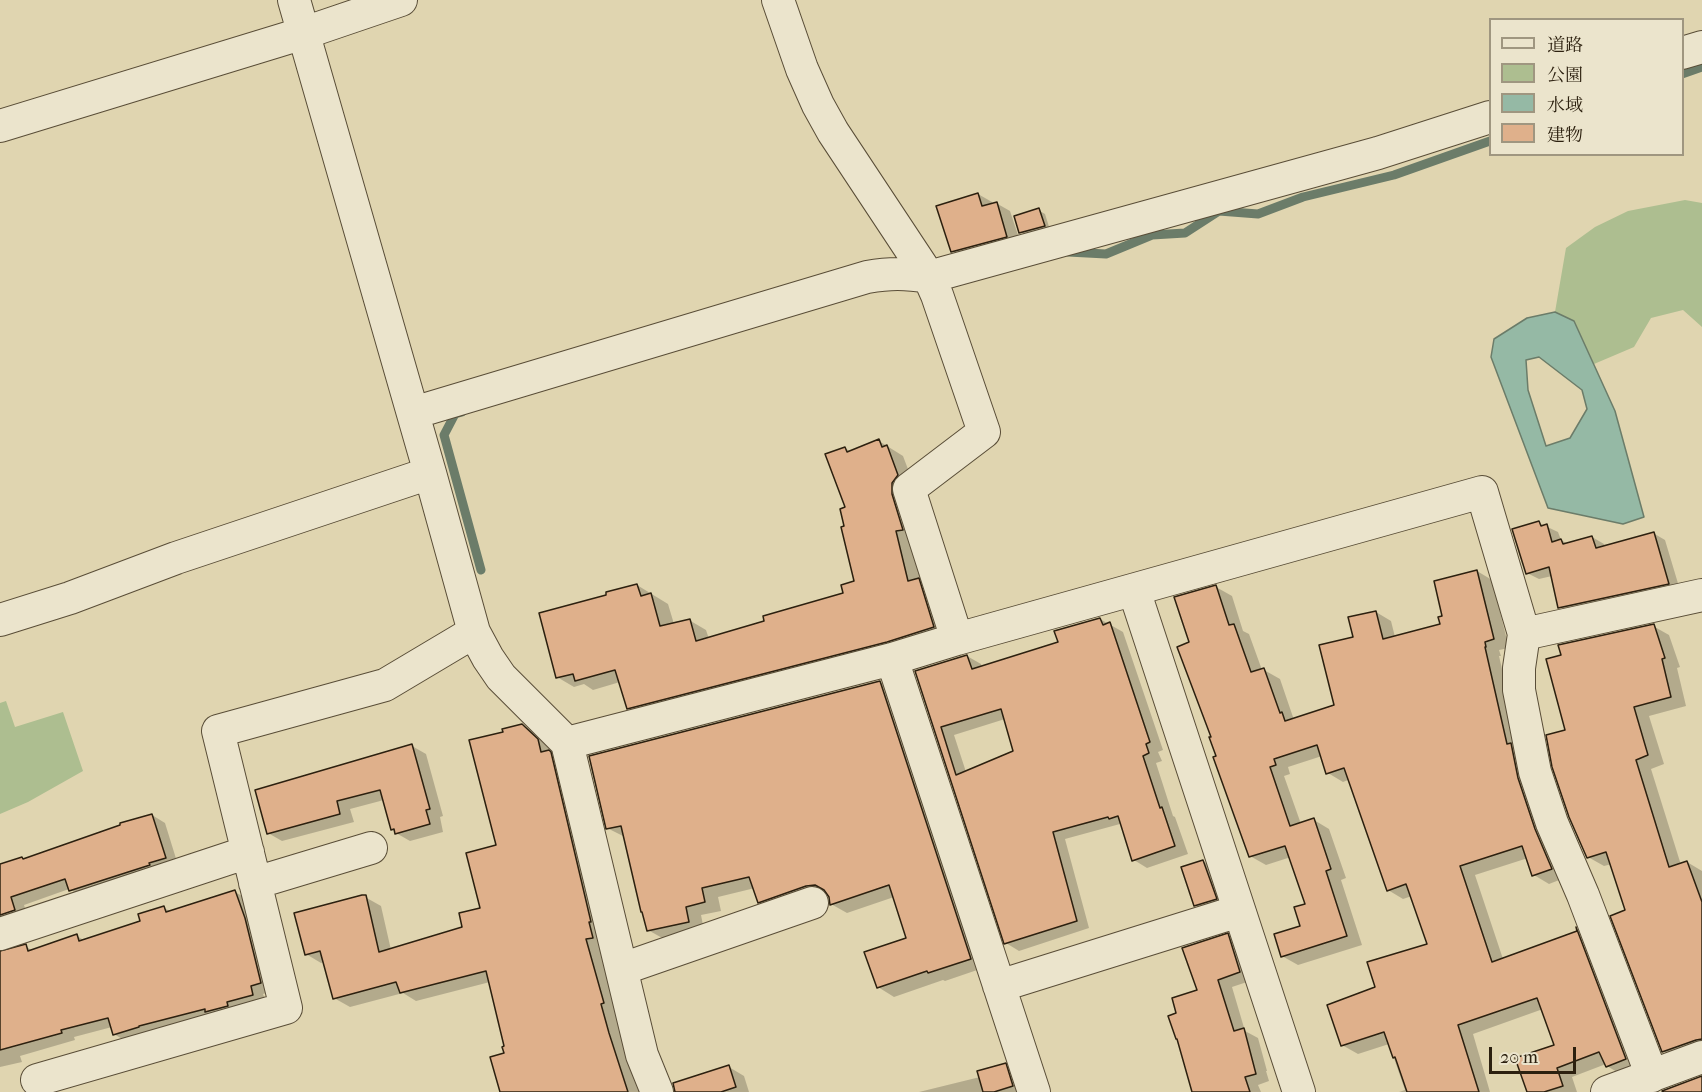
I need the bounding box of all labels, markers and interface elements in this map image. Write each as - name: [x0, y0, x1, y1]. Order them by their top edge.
- legend: [1489, 18, 1684, 156]
- text: 道路: [1547, 35, 1583, 56]
- text: 公園: [1547, 65, 1583, 86]
- text: 水域: [1547, 95, 1583, 116]
- text: 建物: [1547, 125, 1583, 146]
- scale bar: [1492, 1035, 1579, 1073]
- text: 20 m: [1500, 1047, 1538, 1068]

